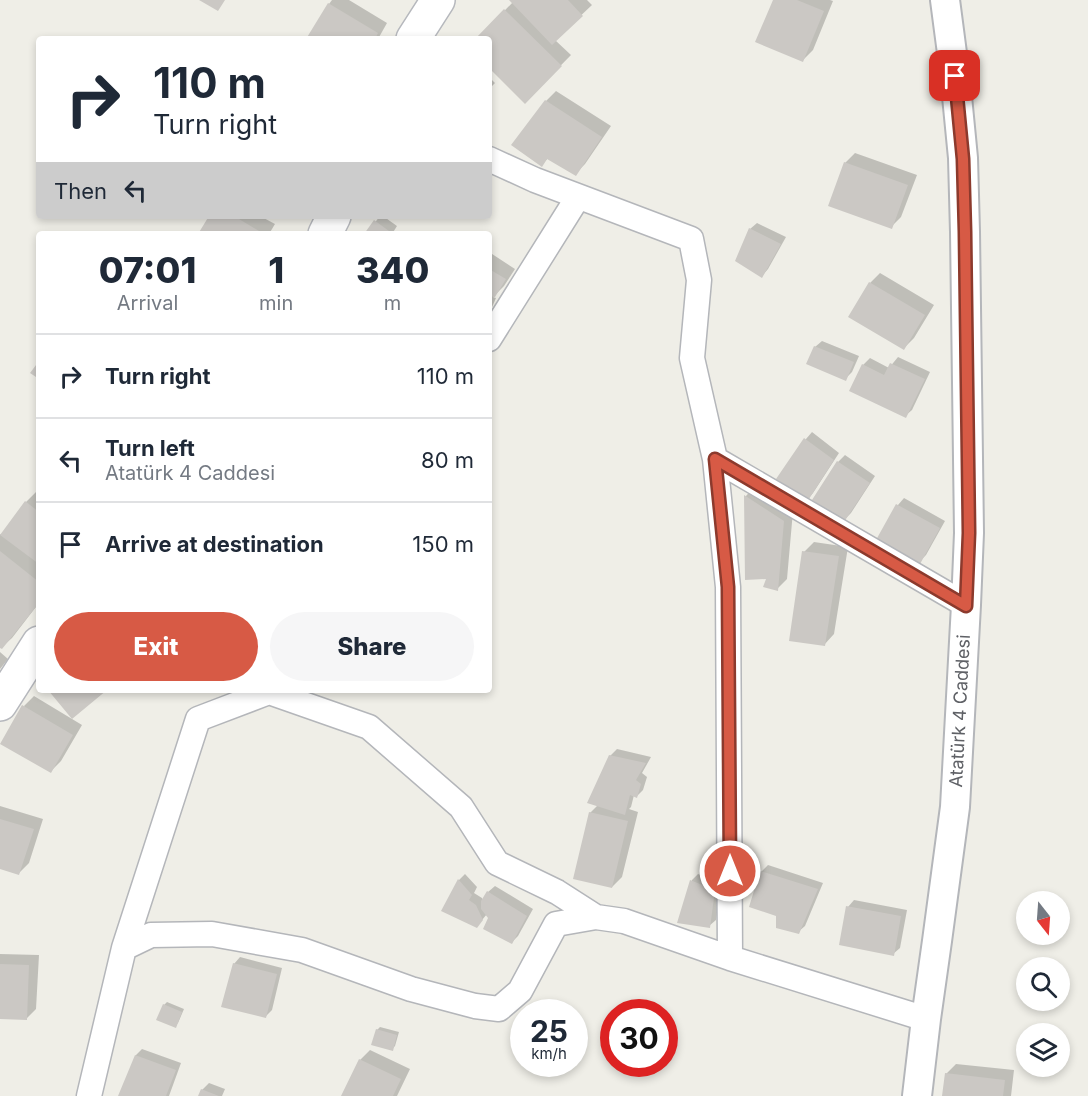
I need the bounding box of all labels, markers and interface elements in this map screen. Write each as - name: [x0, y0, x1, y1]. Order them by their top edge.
- pin: [929, 50, 980, 101]
- text: 110 m: [153, 57, 266, 108]
- icon: arrive: [938, 59, 971, 92]
- icon: right: [54, 60, 132, 138]
- text: Turn right: [153, 108, 277, 141]
- icon: left: [119, 174, 152, 207]
- text: Then: [54, 178, 107, 204]
- text: 07:01: [99, 248, 196, 292]
- text: 1: [268, 248, 284, 292]
- text: 340: [356, 248, 429, 292]
- text: Arrival: [117, 291, 178, 315]
- text: min: [259, 291, 293, 315]
- text: m: [384, 291, 401, 315]
- icon: right: [54, 360, 87, 393]
- text: Turn right: [105, 363, 211, 389]
- text: 110 m: [417, 363, 474, 389]
- text: Turn left: [105, 435, 195, 461]
- icon: left: [54, 444, 87, 477]
- text: 80 m: [421, 447, 474, 473]
- text: Atatürk 4 Caddesi: [105, 461, 275, 485]
- icon: arrive: [54, 528, 87, 561]
- text: Arrive at destination: [105, 531, 324, 557]
- text: 150 m: [412, 531, 474, 557]
- button: Exit: [54, 612, 258, 681]
- button: Share: [270, 612, 474, 681]
- street label: Atatürk 4 Caddesi: [945, 634, 974, 788]
- position arrow: [698, 839, 762, 903]
- north arrow: [1016, 891, 1070, 945]
- map controls: [1016, 891, 1070, 1077]
- button: search: [1016, 957, 1070, 1011]
- speed limit sign: 30: [600, 999, 678, 1077]
- text: 25: [530, 1013, 568, 1049]
- button: layers: [1016, 1023, 1070, 1077]
- text: km/h: [531, 1044, 567, 1063]

